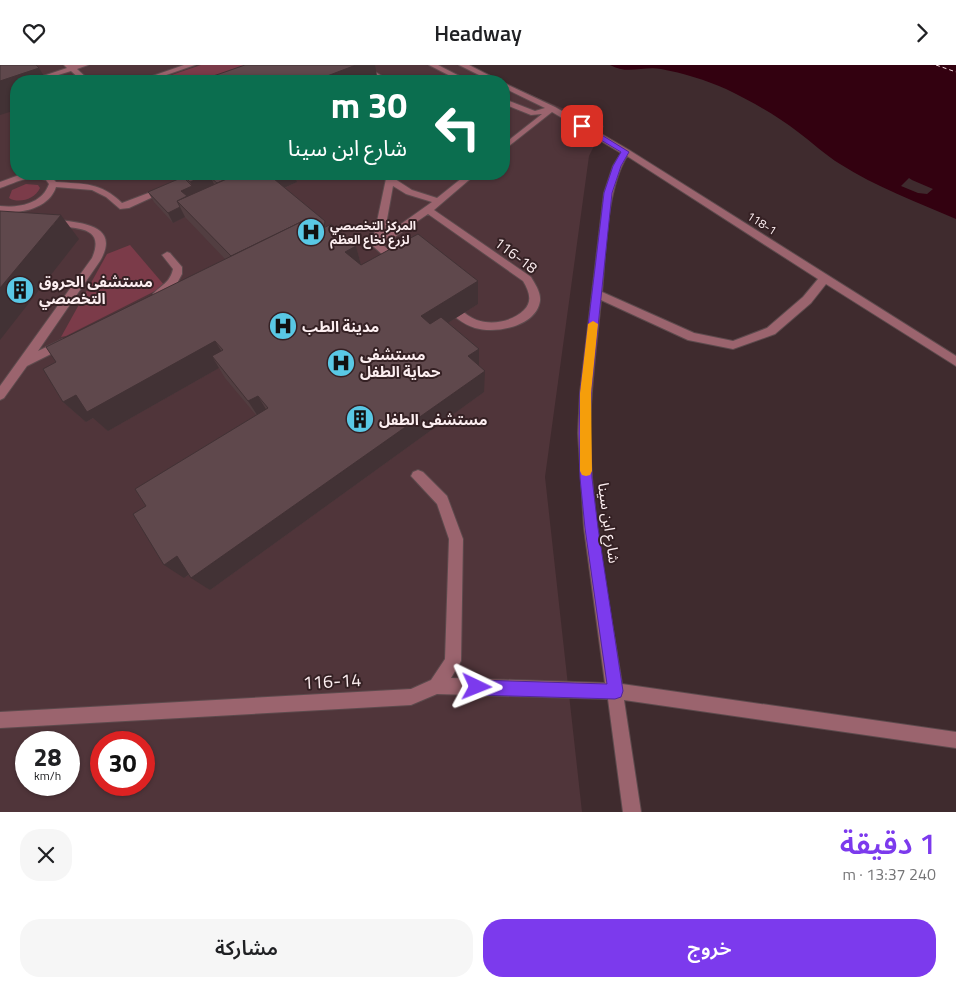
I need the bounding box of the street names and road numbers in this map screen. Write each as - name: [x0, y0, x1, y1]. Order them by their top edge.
- street label: 118-1: [743, 206, 781, 240]
- street label: 116-18: [490, 231, 542, 279]
- street label: شارع ابن سينا: [591, 481, 626, 565]
- street label: 116-14: [302, 666, 362, 696]

